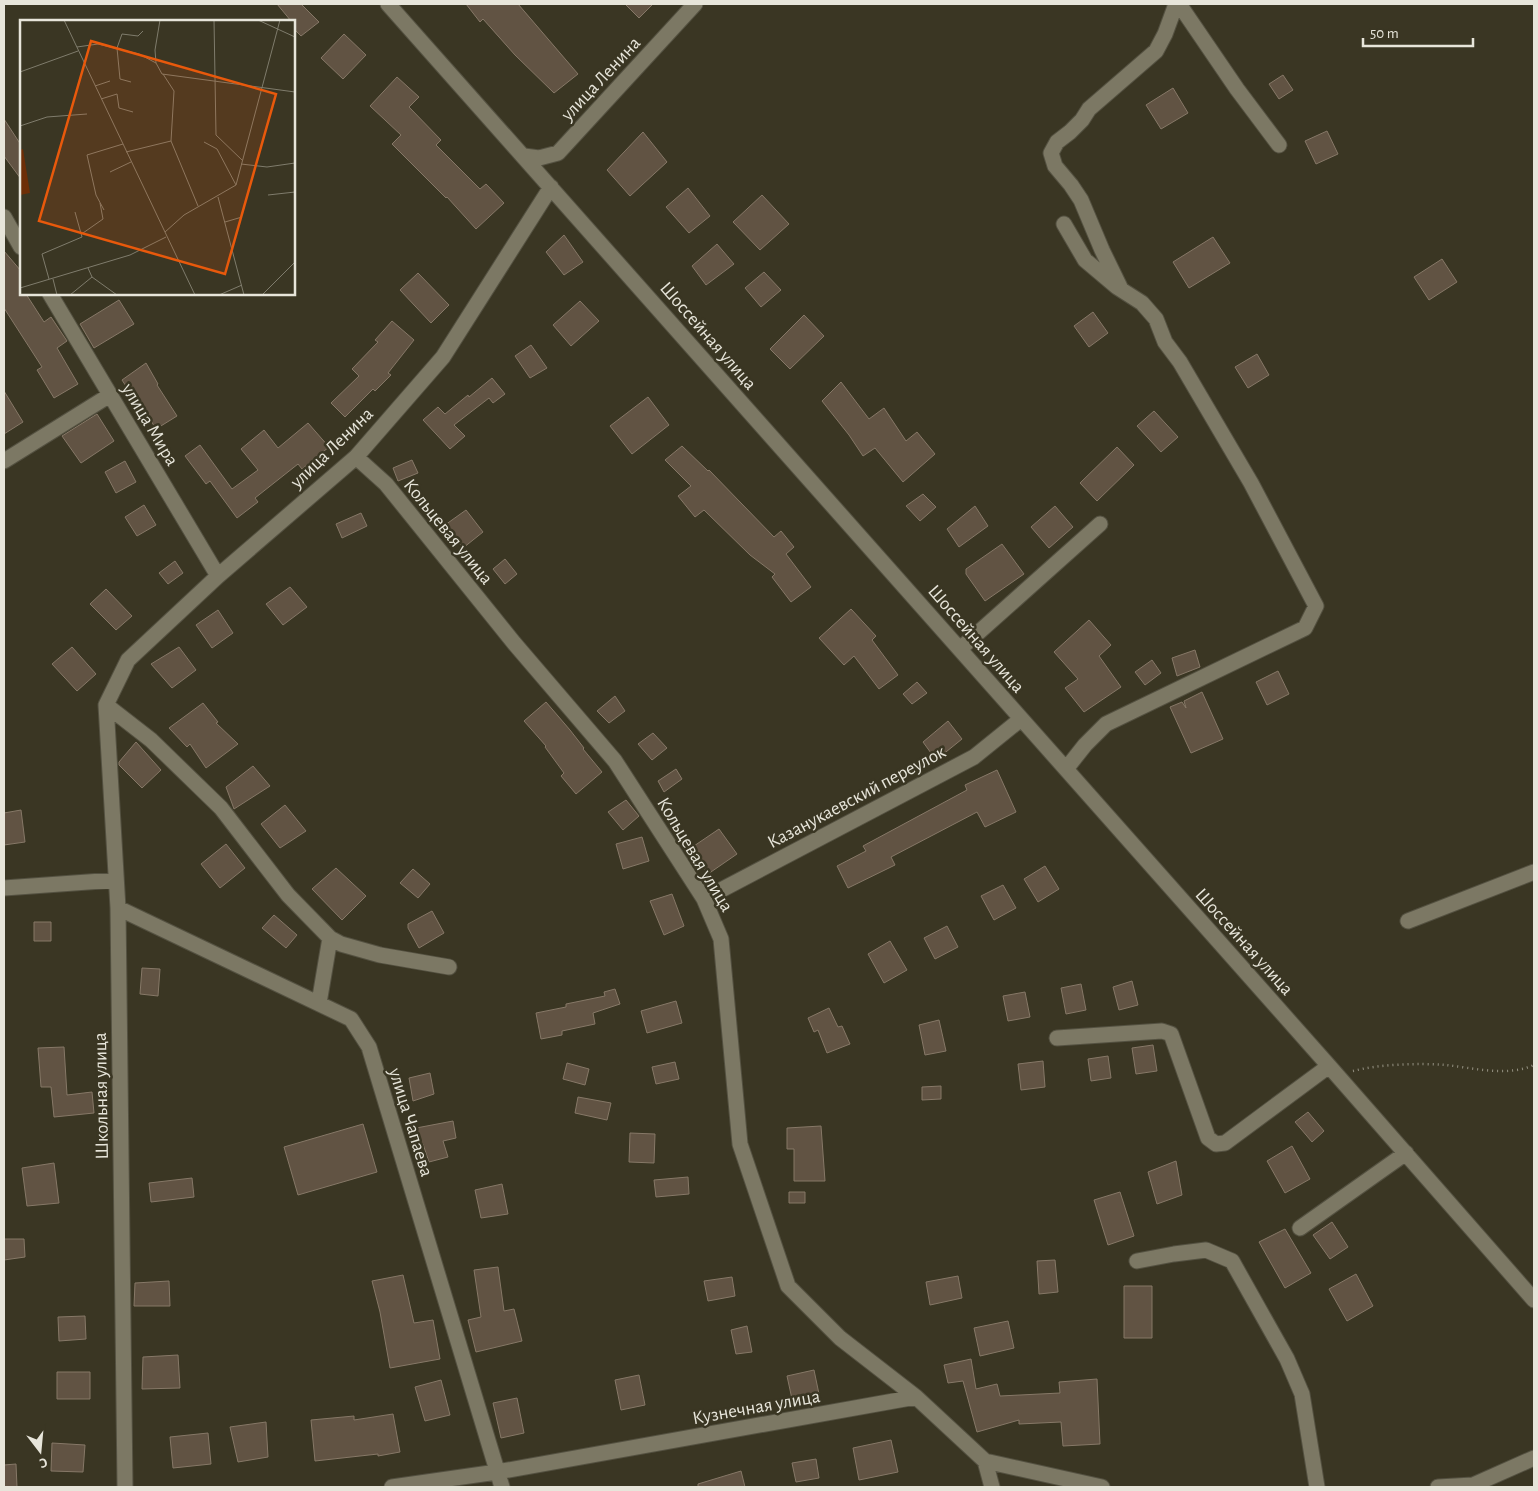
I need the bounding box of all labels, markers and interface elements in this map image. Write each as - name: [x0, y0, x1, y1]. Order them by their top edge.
- scale bar: [1363, 15, 1473, 47]
- inset map: [20, 20, 295, 295]
- text: 50 m: [1370, 26, 1399, 41]
- street label: улица Ленина: [557, 33, 645, 125]
- street label: Шоссейная улица: [656, 278, 760, 394]
- street label: улица Мира: [117, 380, 182, 469]
- street label: улица Ленина: [286, 404, 377, 493]
- street label: Кольцевая улица: [400, 476, 496, 589]
- street label: Шоссейная улица: [924, 581, 1028, 697]
- street label: Казанукаевский переулок: [764, 742, 949, 852]
- street label: Кольцевая улица: [653, 794, 736, 916]
- street label: Шоссейная улица: [1191, 885, 1297, 999]
- street label: Школьная улица: [91, 1032, 112, 1160]
- street label: улица Чапаева: [385, 1065, 436, 1179]
- street label: Кузнечная улица: [691, 1387, 822, 1428]
- north arrow: [15, 1426, 65, 1476]
- text: С: [37, 1455, 49, 1470]

